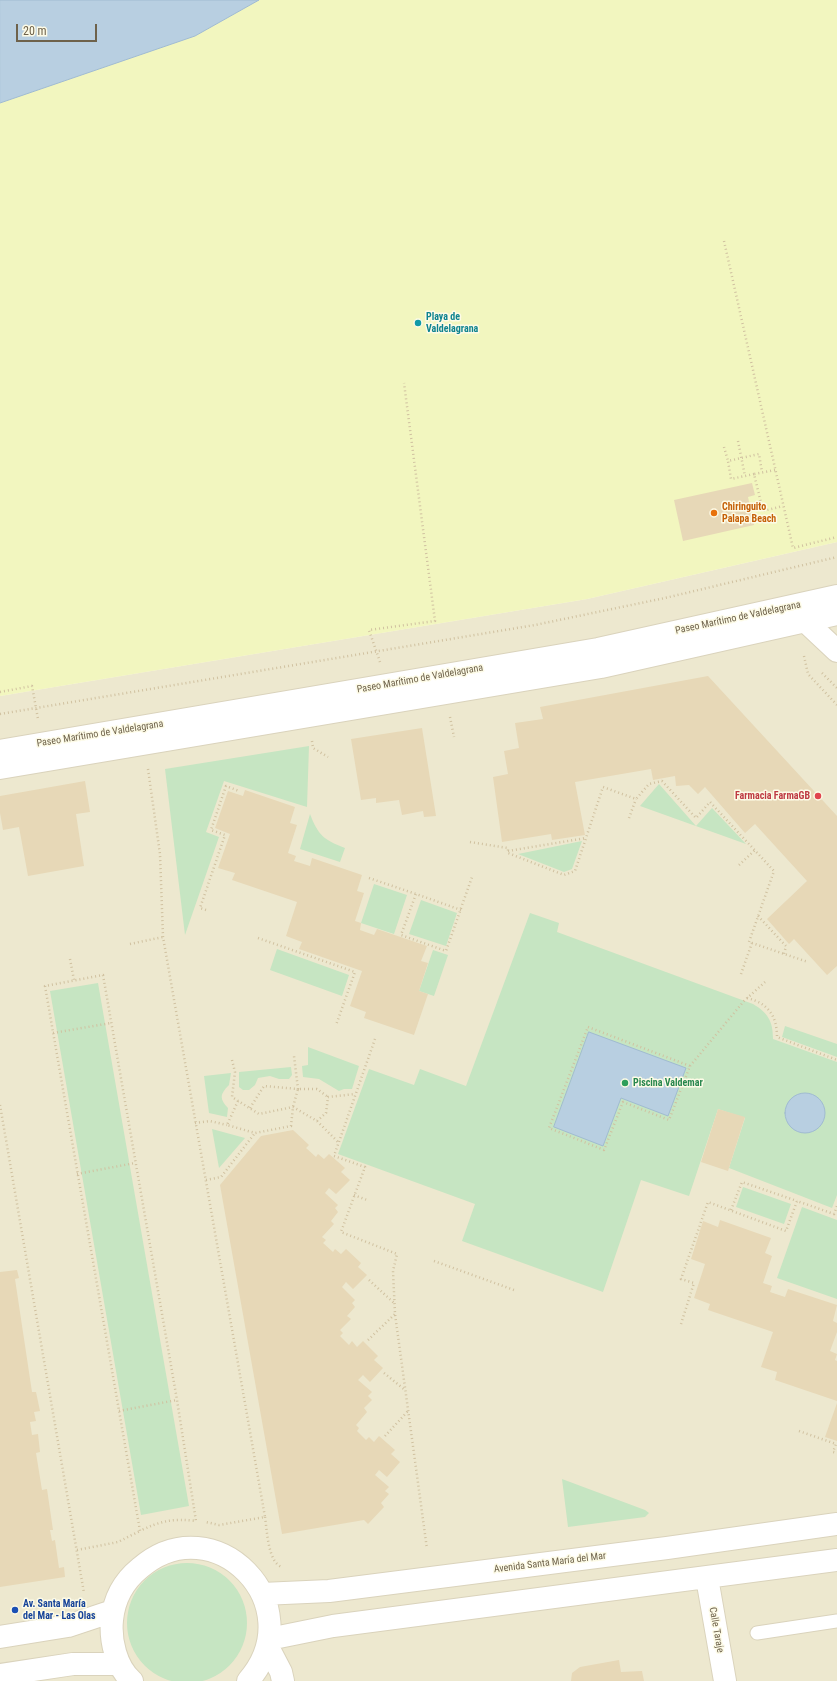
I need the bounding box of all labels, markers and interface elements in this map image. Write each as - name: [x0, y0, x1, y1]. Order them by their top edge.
- scale bar: [18, 16, 99, 42]
- text: 20 m: [23, 24, 47, 38]
- place label: Playa de Valdelagrana: [426, 311, 478, 334]
- marker: Playa de Valdelagrana: [413, 318, 423, 328]
- place label: Chiringuito Palapa Beach: [722, 501, 776, 524]
- marker: Chiringuito Palapa Beach: [709, 508, 719, 518]
- street label: Paseo Marítimo de Valdelagrana: [674, 599, 802, 637]
- street label: Paseo Marítimo de Valdelagrana: [356, 662, 484, 696]
- street label: Paseo Marítimo de Valdelagrana: [36, 718, 164, 750]
- place label: Farmacia FarmaGB: [735, 790, 810, 802]
- marker: Farmacia FarmaGB: [813, 791, 823, 801]
- place label: Piscina Valdemar: [633, 1077, 703, 1089]
- marker: Piscina Valdemar: [620, 1078, 630, 1088]
- street label: Avenida Santa María del Mar: [493, 1550, 607, 1576]
- place label: Av. Santa María del Mar - Las Olas: [23, 1598, 96, 1622]
- marker: Av. Santa María del Mar - Las Olas: [10, 1605, 20, 1615]
- street label: Calle Taraje: [706, 1606, 726, 1654]

